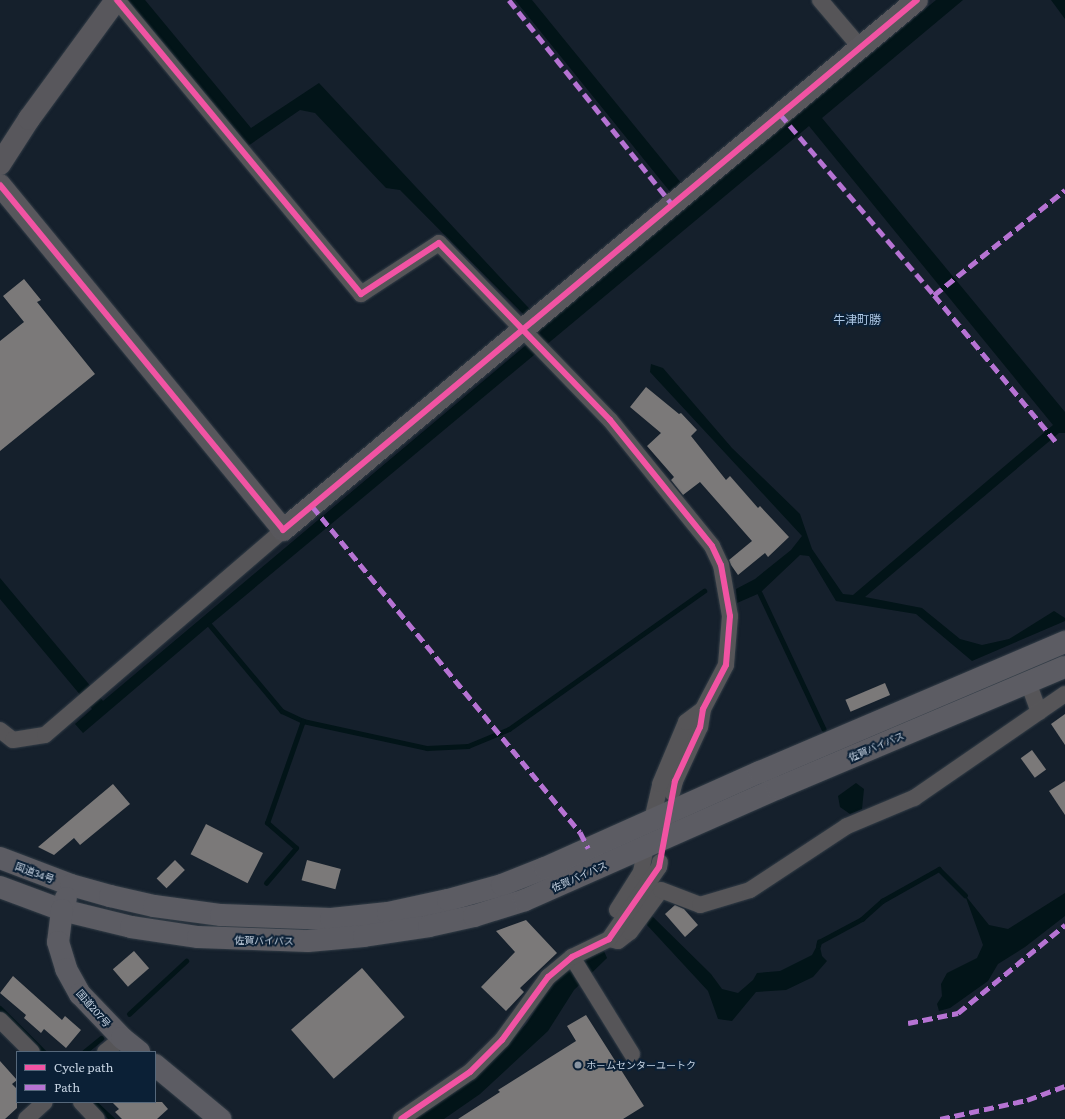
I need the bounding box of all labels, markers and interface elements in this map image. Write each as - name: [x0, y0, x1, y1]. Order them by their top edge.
- district label: 牛津町勝: [833, 313, 881, 327]
- street label: 佐賀バイパス: [846, 729, 906, 763]
- street label: 佐賀バイパス: [549, 858, 609, 894]
- street label: 国道34号: [14, 859, 56, 885]
- street label: 佐賀バイパス: [234, 933, 294, 947]
- street label: 国道207号: [74, 987, 114, 1029]
- legend: [16, 1051, 156, 1103]
- text: Cycle path: [54, 1058, 114, 1076]
- place label: ホ－ムセンターユートク: [586, 1059, 696, 1071]
- marker: ホ－ムセンターユートク: [573, 1060, 583, 1070]
- text: Path: [54, 1078, 80, 1096]

